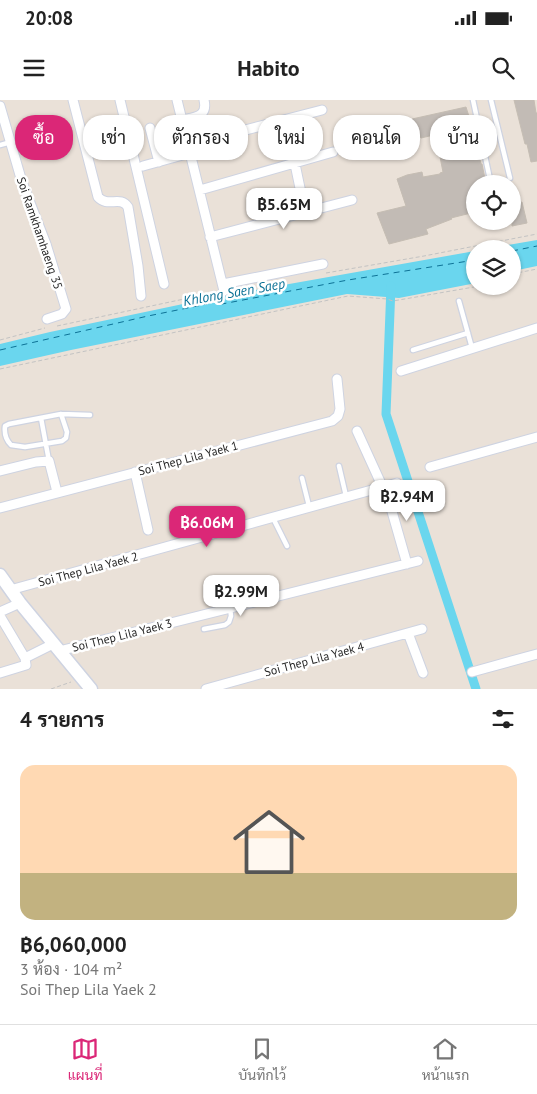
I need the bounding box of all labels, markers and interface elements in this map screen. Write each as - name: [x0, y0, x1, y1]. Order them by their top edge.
- text: 20:08: [25, 6, 73, 30]
- icon: menu: [20, 54, 48, 82]
- text: Habito: [237, 54, 300, 82]
- icon: search: [489, 54, 517, 82]
- chip: ซื้อ: [15, 115, 73, 160]
- chip: เช่า: [83, 115, 144, 160]
- chip: ตัวกรอง: [154, 115, 248, 160]
- chip: ใหม่: [258, 115, 323, 160]
- chip: คอนโด: [333, 115, 420, 160]
- chip: บ้าน: [430, 115, 497, 160]
- street label: Soi Ramkhamhaeng 35: [14, 175, 66, 291]
- map controls: [466, 175, 521, 295]
- button: locate: [466, 175, 521, 230]
- pin: ฿5.65M: [243, 188, 325, 230]
- text: ฿5.65M: [257, 194, 311, 214]
- button: layers: [466, 240, 521, 295]
- water label: Khlong Saen Saep: [182, 274, 286, 310]
- street label: Soi Thep Lila Yaek 1: [137, 437, 239, 479]
- pin: ฿2.94M: [366, 480, 448, 522]
- text: ฿2.94M: [380, 486, 434, 506]
- pin: ฿6.06M: [166, 506, 248, 548]
- text: ฿6.06M: [180, 512, 234, 532]
- street label: Soi Thep Lila Yaek 2: [37, 548, 139, 590]
- pin: ฿2.99M: [200, 574, 282, 617]
- text: ฿2.99M: [214, 581, 268, 601]
- street label: Soi Thep Lila Yaek 3: [70, 615, 174, 655]
- street label: Soi Thep Lila Yaek 4: [263, 638, 366, 680]
- icon: filters: [489, 705, 517, 733]
- text: 4 รายการ: [20, 706, 104, 733]
- icon: home: [224, 797, 314, 887]
- text: ฿6,060,000: [20, 931, 127, 958]
- text: 3 ห้อง · 104 m²: [20, 959, 122, 979]
- text: Soi Thep Lila Yaek 2: [20, 979, 157, 999]
- tab: แผนที่: [68, 1035, 103, 1084]
- tab: บันทึกไว้: [238, 1035, 286, 1084]
- tab: หน้าแรก: [422, 1035, 469, 1084]

